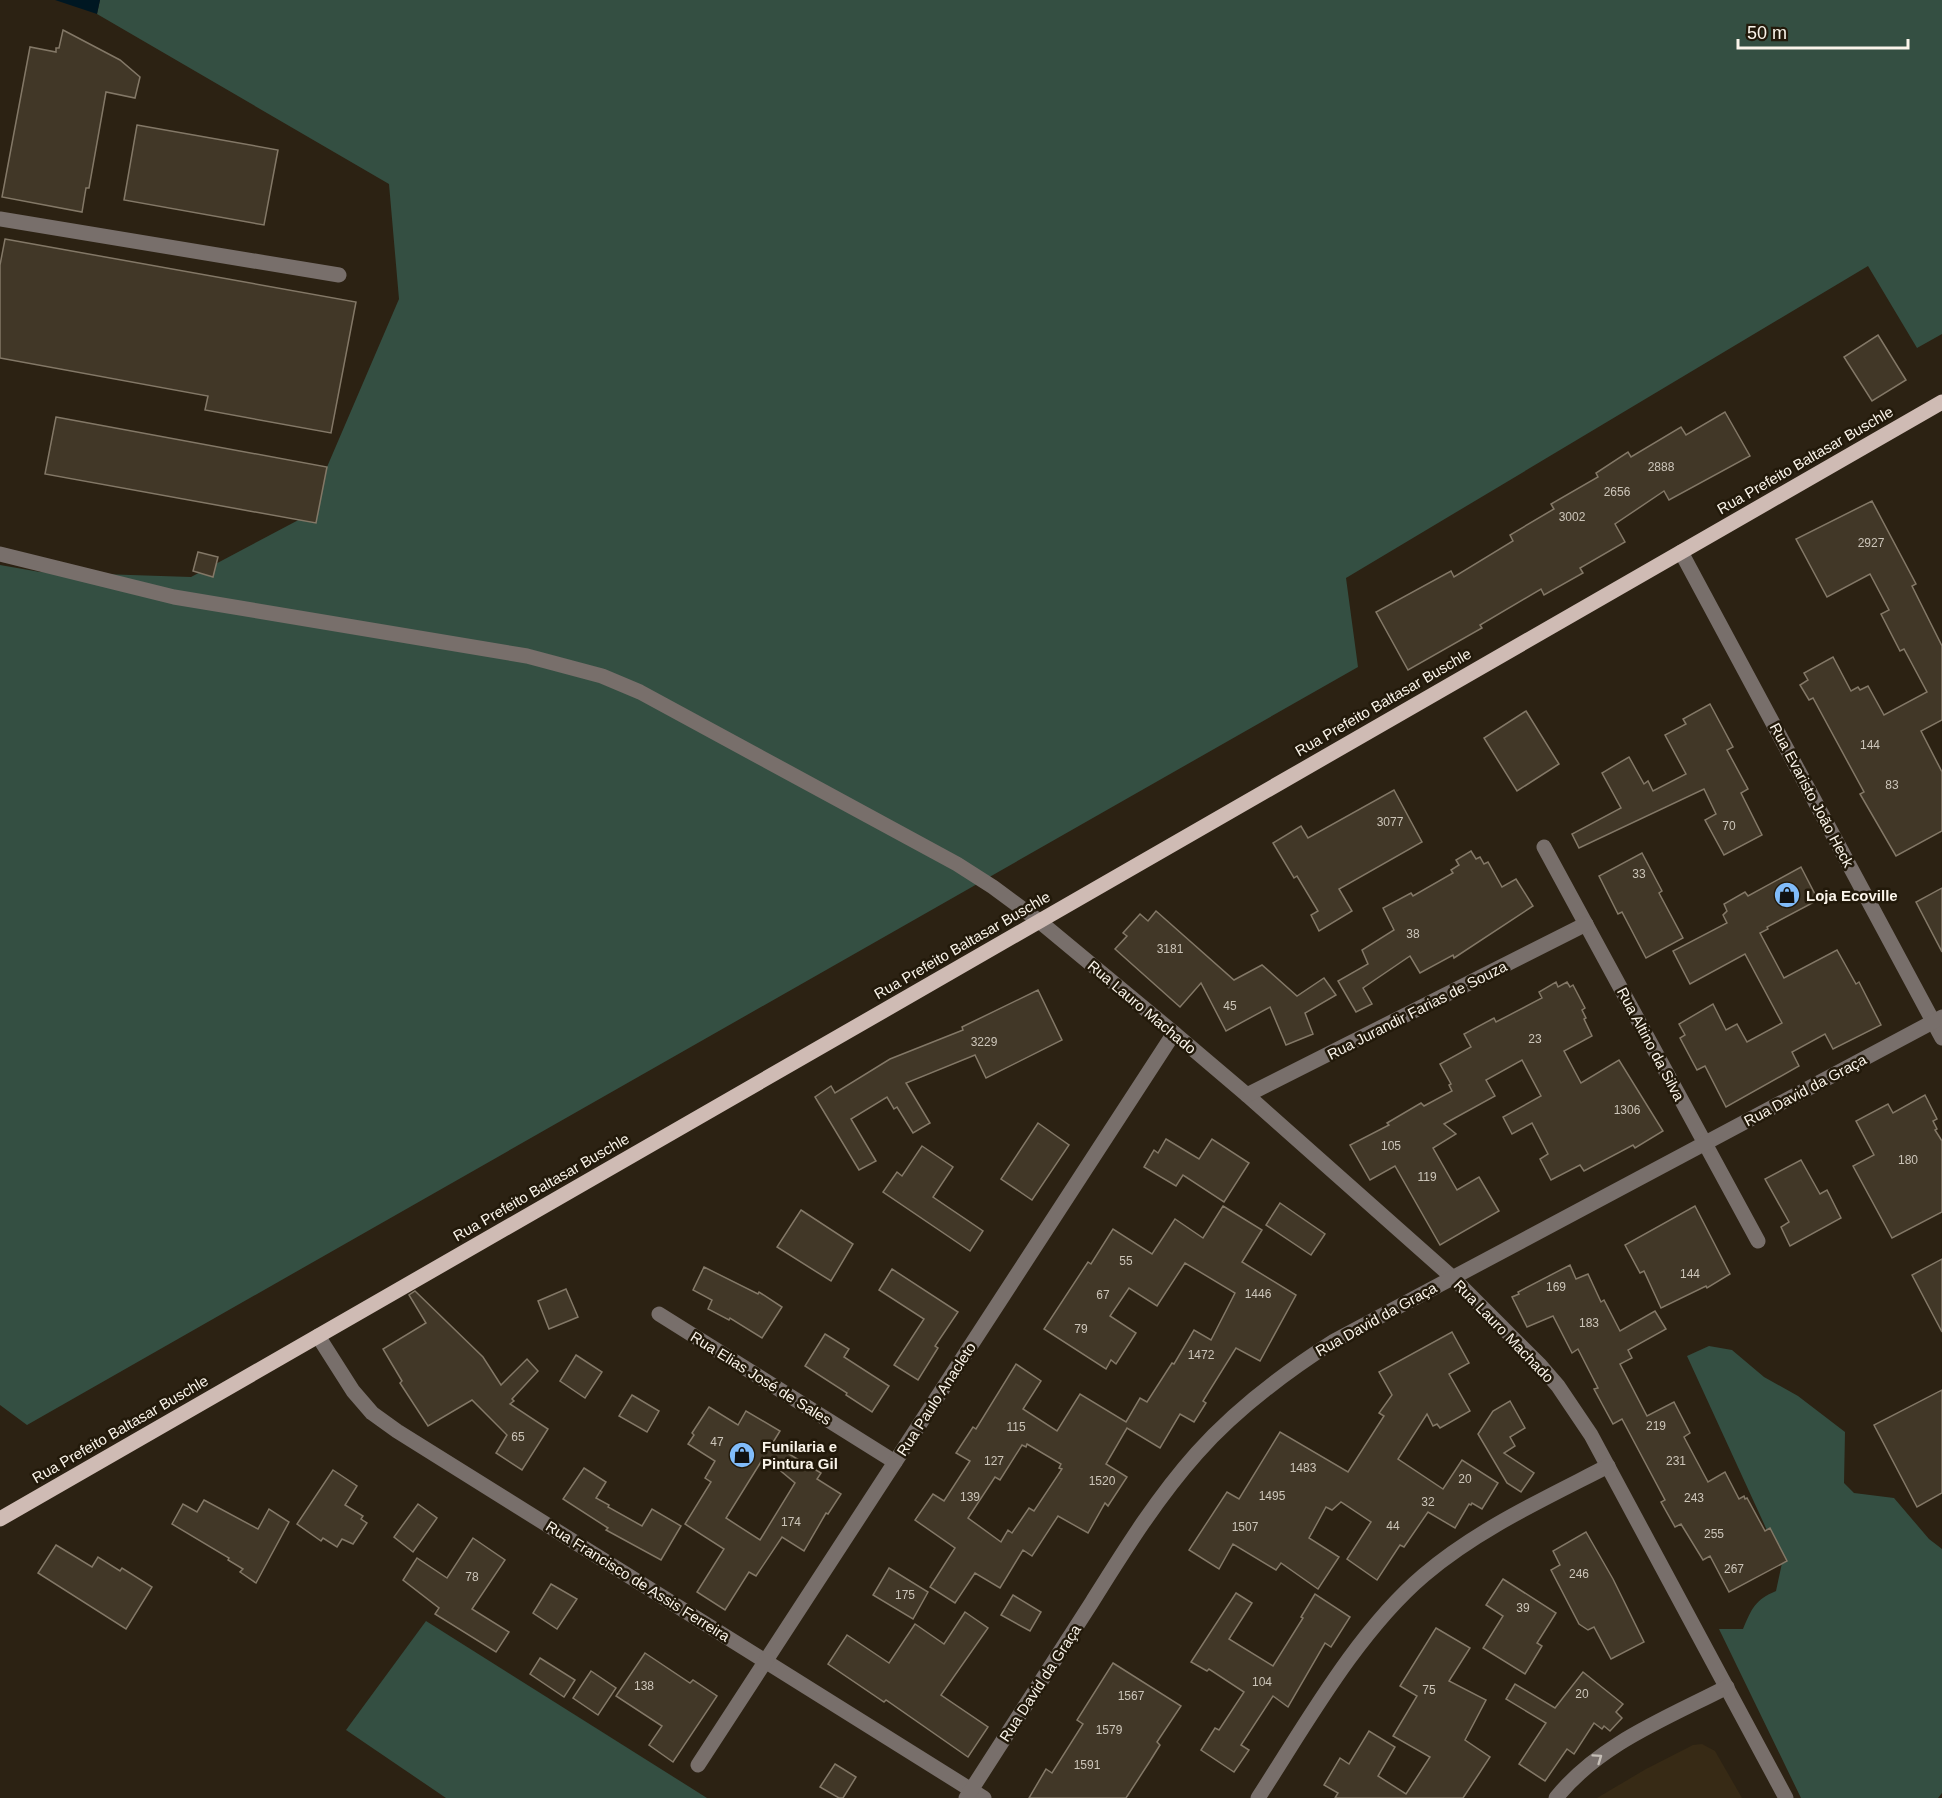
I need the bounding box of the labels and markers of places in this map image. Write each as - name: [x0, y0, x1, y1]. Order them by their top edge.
- shop icon: Loja Ecoville: [1772, 880, 1802, 910]
- place label: Loja Ecoville: [1806, 887, 1898, 904]
- place label: Funilaria e Pintura Gil: [762, 1438, 838, 1472]
- shop icon: Funilaria e Pintura Gil: [727, 1440, 757, 1470]

